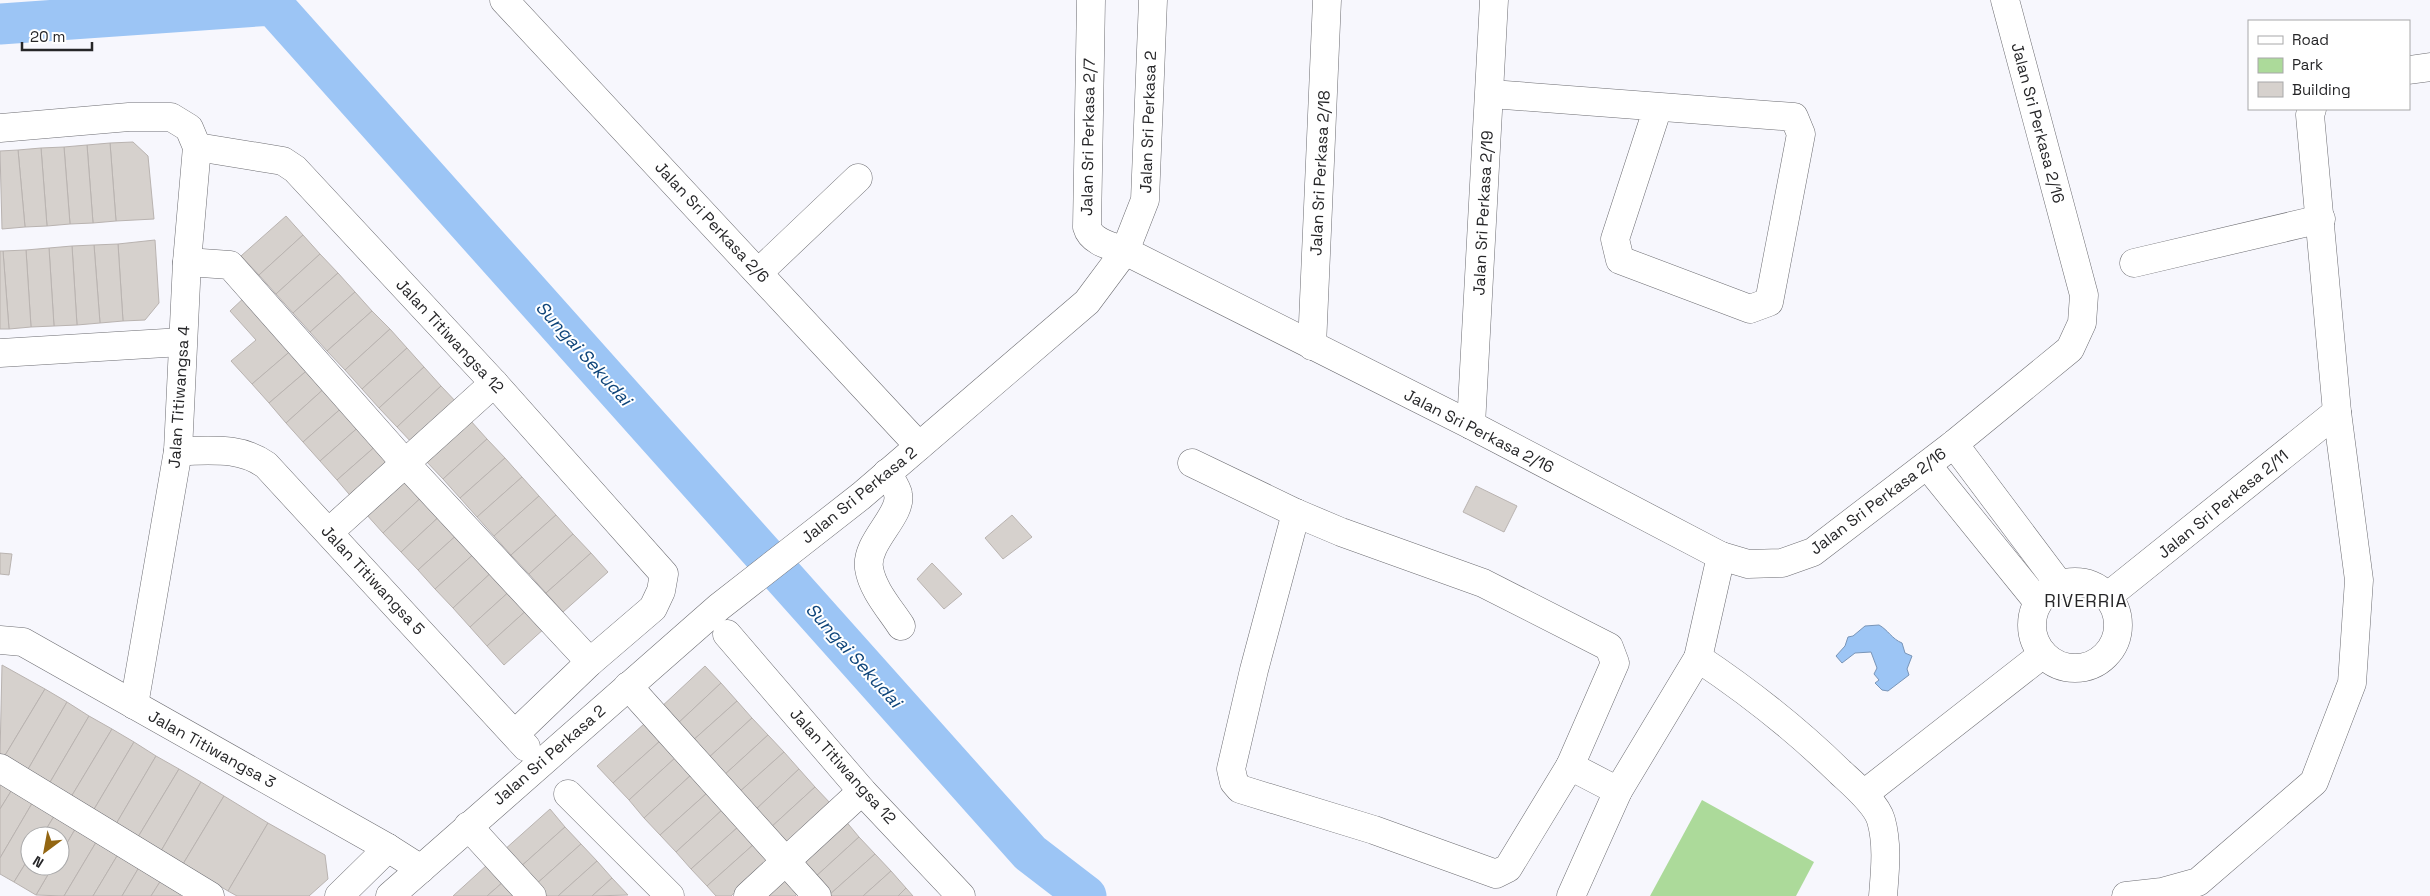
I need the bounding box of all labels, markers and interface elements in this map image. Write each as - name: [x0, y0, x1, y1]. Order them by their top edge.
- scale bar: [22, 20, 92, 52]
- legend: [2248, 20, 2410, 110]
- text: 20 m: [30, 27, 65, 46]
- text: Road: [2292, 30, 2329, 49]
- street label: Jalan Sri Perkasa 2/16: [2006, 40, 2070, 206]
- street label: Jalan Sri Perkasa 2: [1135, 50, 1161, 194]
- text: Park: [2292, 55, 2323, 74]
- street label: Jalan Sri Perkasa 2/7: [1076, 58, 1100, 216]
- text: Building: [2292, 80, 2351, 99]
- street label: Jalan Sri Perkasa 2/18: [1305, 90, 1335, 256]
- street label: Jalan Sri Perkasa 2/19: [1468, 130, 1498, 296]
- street label: Jalan Sri Perkasa 2/6: [650, 157, 774, 287]
- street label: Jalan Titiwangsa 12: [391, 274, 509, 398]
- water label: Sungai Sekudai: [531, 296, 639, 412]
- street label: Jalan Titiwangsa 4: [164, 325, 194, 469]
- street label: Jalan Sri Perkasa 2/16: [1401, 384, 1557, 478]
- street label: Jalan Sri Perkasa 2: [797, 442, 921, 548]
- street label: Jalan Sri Perkasa 2/16: [1806, 443, 1950, 559]
- street label: Jalan Sri Perkasa 2/11: [2153, 445, 2293, 563]
- street label: Jalan Titiwangsa 5: [317, 521, 429, 639]
- district label: RIVERRIA: [2044, 589, 2128, 612]
- water label: Sungai Sekudai: [801, 598, 909, 714]
- street label: Jalan Sri Perkasa 2: [488, 700, 610, 810]
- street label: Jalan Titiwangsa 12: [785, 703, 901, 829]
- street label: Jalan Titiwangsa 3: [145, 705, 279, 793]
- north arrow: [20, 826, 70, 876]
- text: N: [29, 852, 47, 872]

